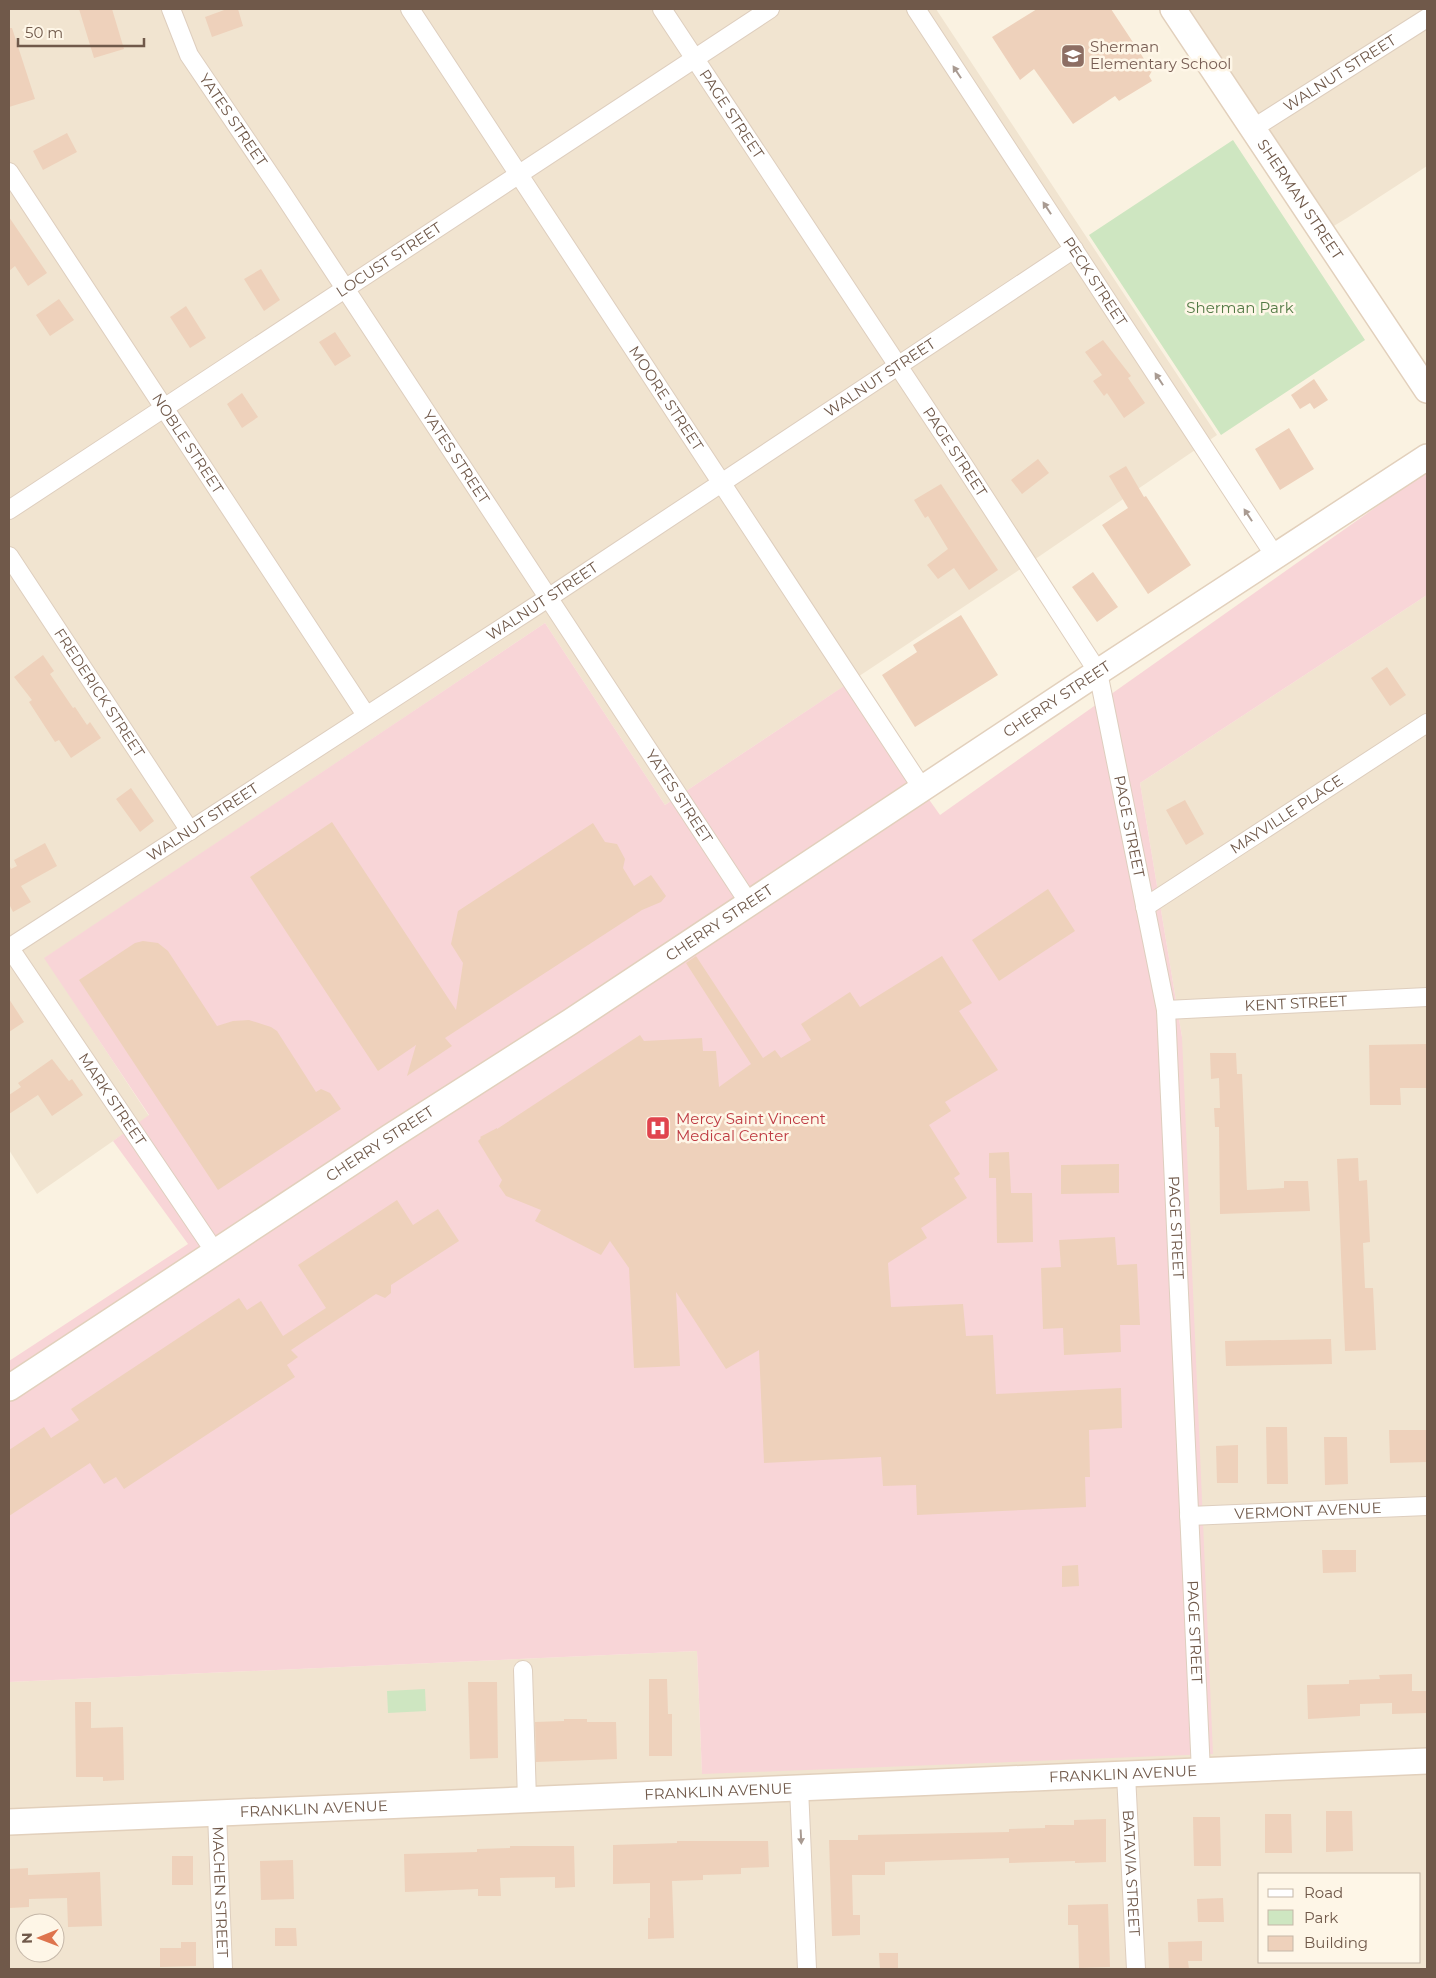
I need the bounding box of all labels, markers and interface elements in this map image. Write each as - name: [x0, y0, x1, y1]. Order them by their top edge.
- scale bar: [18, 15, 144, 47]
- text: 50 m: [25, 23, 63, 42]
- street label: WALNUT STREET: [1280, 30, 1400, 116]
- place label: Sherman Elementary School: [1090, 37, 1231, 73]
- school or university icon: Sherman Elementary School: [1060, 43, 1086, 69]
- street label: PAGE STREET: [695, 65, 769, 163]
- one-way arrow: [953, 66, 962, 79]
- street label: YATES STREET: [195, 70, 272, 170]
- street label: SHERMAN STREET: [1253, 135, 1348, 263]
- one-way arrow: [1042, 201, 1052, 215]
- street label: LOCUST STREET: [332, 218, 446, 301]
- street label: PECK STREET: [1059, 233, 1132, 330]
- park label: Sherman Park: [1186, 298, 1294, 317]
- street label: WALNUT STREET: [820, 333, 939, 421]
- street label: MOORE STREET: [625, 342, 708, 455]
- one-way arrow: [1154, 373, 1164, 386]
- street label: NOBLE STREET: [148, 390, 228, 497]
- street label: PAGE STREET: [919, 403, 992, 500]
- street label: YATES STREET: [419, 406, 494, 508]
- one-way arrow: [1244, 508, 1253, 522]
- street label: WALNUT STREET: [483, 557, 602, 644]
- street label: FREDERICK STREET: [50, 625, 149, 761]
- street label: CHERRY STREET: [999, 656, 1114, 741]
- street label: YATES STREET: [642, 746, 717, 847]
- street label: MAYVILLE PLACE: [1226, 771, 1346, 858]
- street label: PAGE STREET: [1110, 774, 1149, 879]
- street label: WALNUT STREET: [143, 778, 262, 865]
- street label: CHERRY STREET: [662, 880, 777, 965]
- street label: KENT STREET: [1244, 991, 1348, 1015]
- street label: MARK STREET: [74, 1049, 151, 1150]
- street label: CHERRY STREET: [322, 1101, 438, 1186]
- place label: Mercy Saint Vincent Medical Center: [676, 1109, 826, 1145]
- hospital icon: Mercy Saint Vincent Medical Center: [645, 1115, 671, 1141]
- street label: PAGE STREET: [1165, 1175, 1188, 1280]
- street label: VERMONT AVENUE: [1234, 1498, 1382, 1523]
- street label: PAGE STREET: [1183, 1580, 1207, 1685]
- street label: FRANKLIN AVENUE: [1049, 1761, 1197, 1786]
- street label: FRANKLIN AVENUE: [644, 1778, 793, 1804]
- street label: FRANKLIN AVENUE: [239, 1796, 388, 1821]
- street label: BATAVIA STREET: [1119, 1809, 1144, 1937]
- street label: MACHEN STREET: [209, 1826, 233, 1958]
- one-way arrow: [797, 1829, 805, 1845]
- legend: [1258, 1873, 1421, 1963]
- text: Road: [1304, 1883, 1343, 1902]
- text: Park: [1304, 1908, 1338, 1927]
- north arrow: [15, 1913, 65, 1963]
- text: N: [18, 1932, 36, 1944]
- text: Building: [1304, 1933, 1368, 1952]

